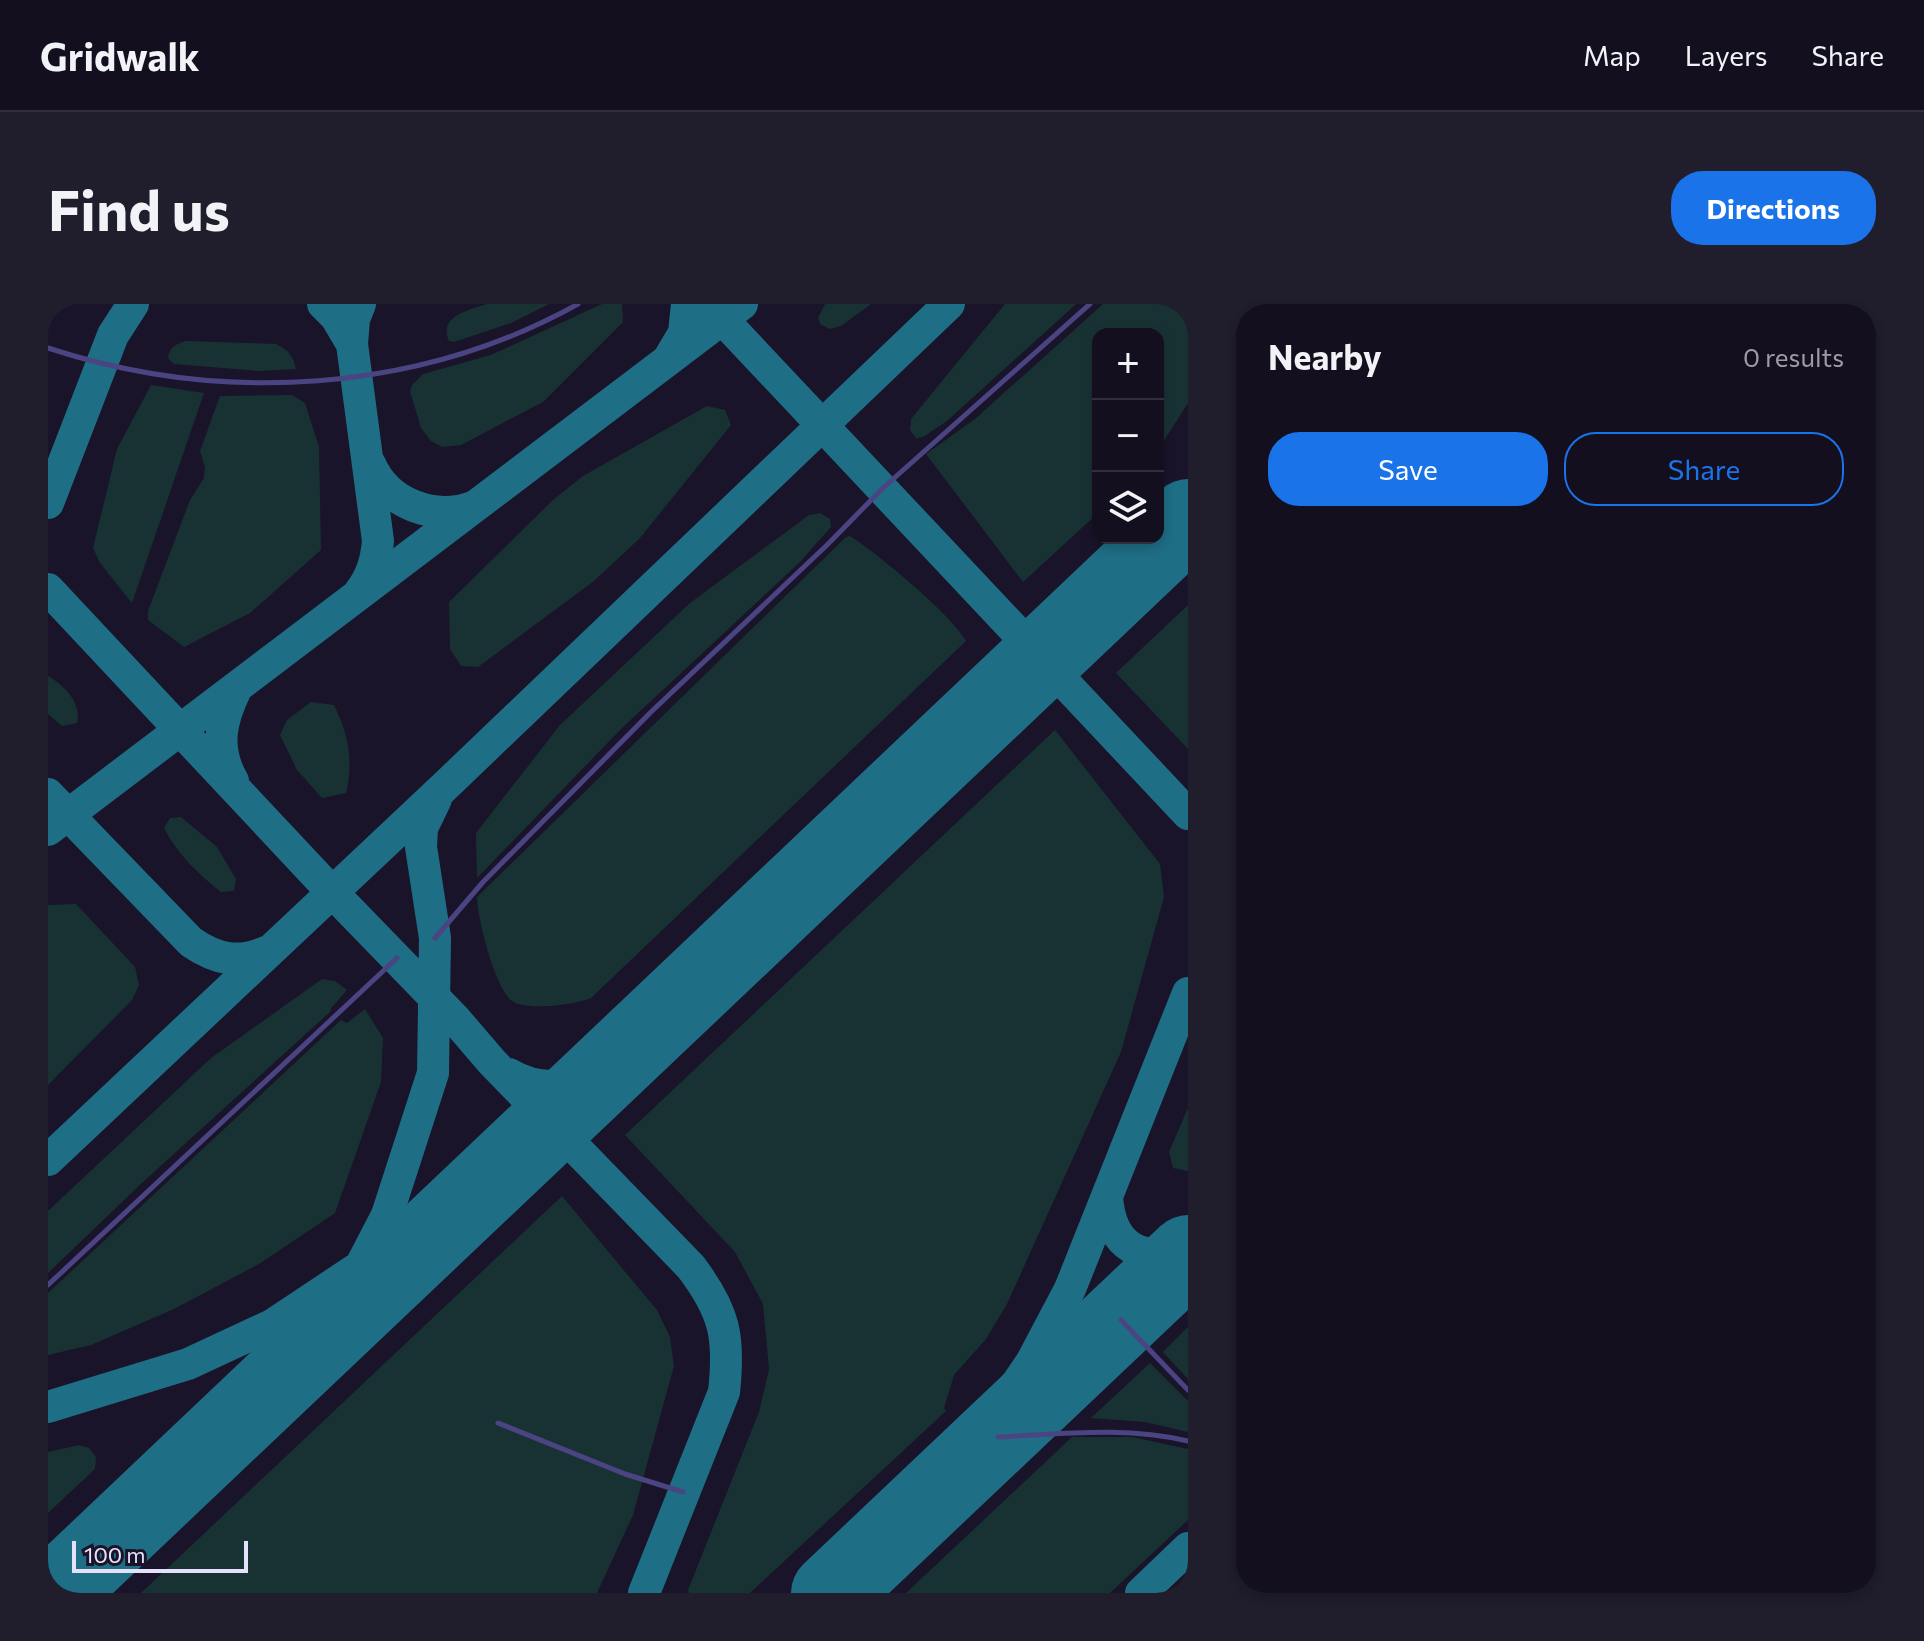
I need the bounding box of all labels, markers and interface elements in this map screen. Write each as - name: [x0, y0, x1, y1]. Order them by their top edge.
- text: Gridwalk: [40, 32, 200, 79]
- text: Map: [1583, 38, 1641, 72]
- text: Layers: [1685, 38, 1767, 72]
- text: Share: [1811, 38, 1884, 72]
- button: Directions: [1671, 171, 1876, 245]
- text: Find us: [48, 174, 230, 243]
- map controls: [1092, 328, 1164, 544]
- button: +: [1092, 328, 1164, 400]
- text: Nearby: [1268, 335, 1382, 377]
- text: 0 results: [1743, 341, 1844, 372]
- button: −: [1092, 400, 1164, 472]
- button: Save: [1268, 432, 1548, 506]
- button: Share: [1564, 432, 1844, 506]
- button: layers: [1092, 472, 1164, 544]
- scale bar: [72, 1537, 248, 1573]
- text: 100 m: [84, 1541, 146, 1568]

